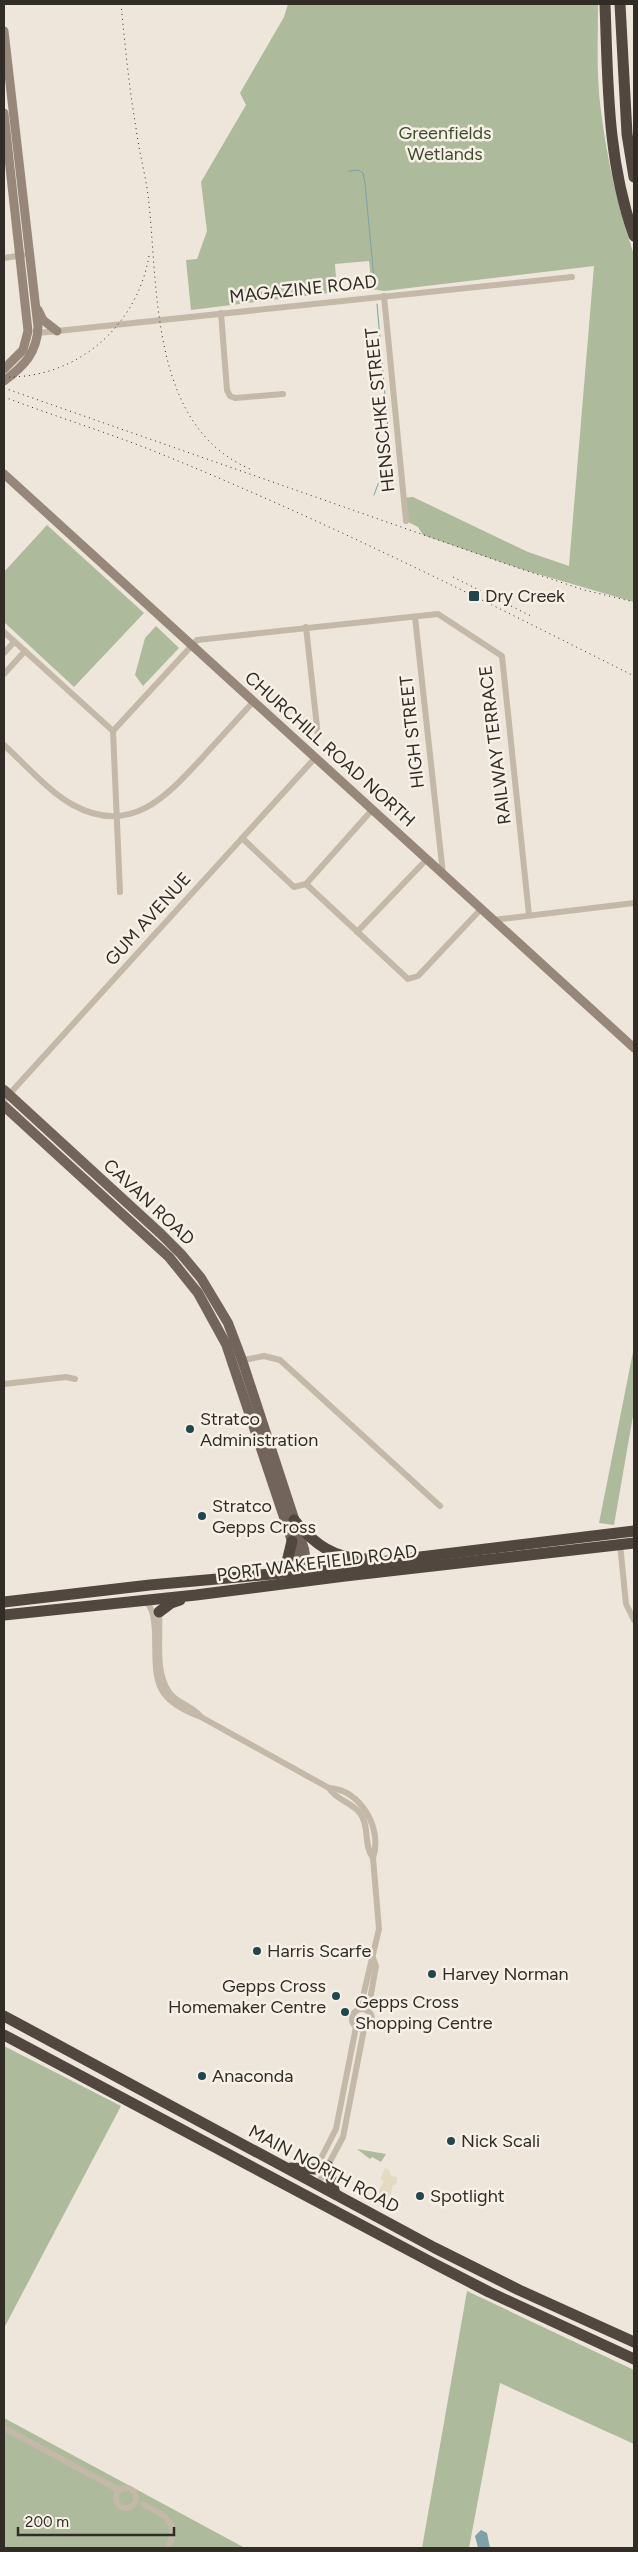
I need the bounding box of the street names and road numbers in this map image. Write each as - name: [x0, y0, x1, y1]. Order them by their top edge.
- street label: MAGAZINE ROAD: [228, 270, 378, 308]
- street label: HENSCHKE STREET: [360, 327, 400, 493]
- street label: RAILWAY TERRACE: [474, 664, 516, 826]
- street label: CHURCHILL ROAD NORTH: [240, 667, 420, 831]
- street label: HIGH STREET: [395, 674, 429, 790]
- street label: GUM AVENUE: [100, 868, 196, 970]
- street label: CAVAN ROAD: [99, 1154, 199, 1250]
- street label: PORT WAKEFIELD ROAD: [216, 1540, 418, 1586]
- street label: MAIN NORTH ROAD: [245, 2120, 403, 2218]

